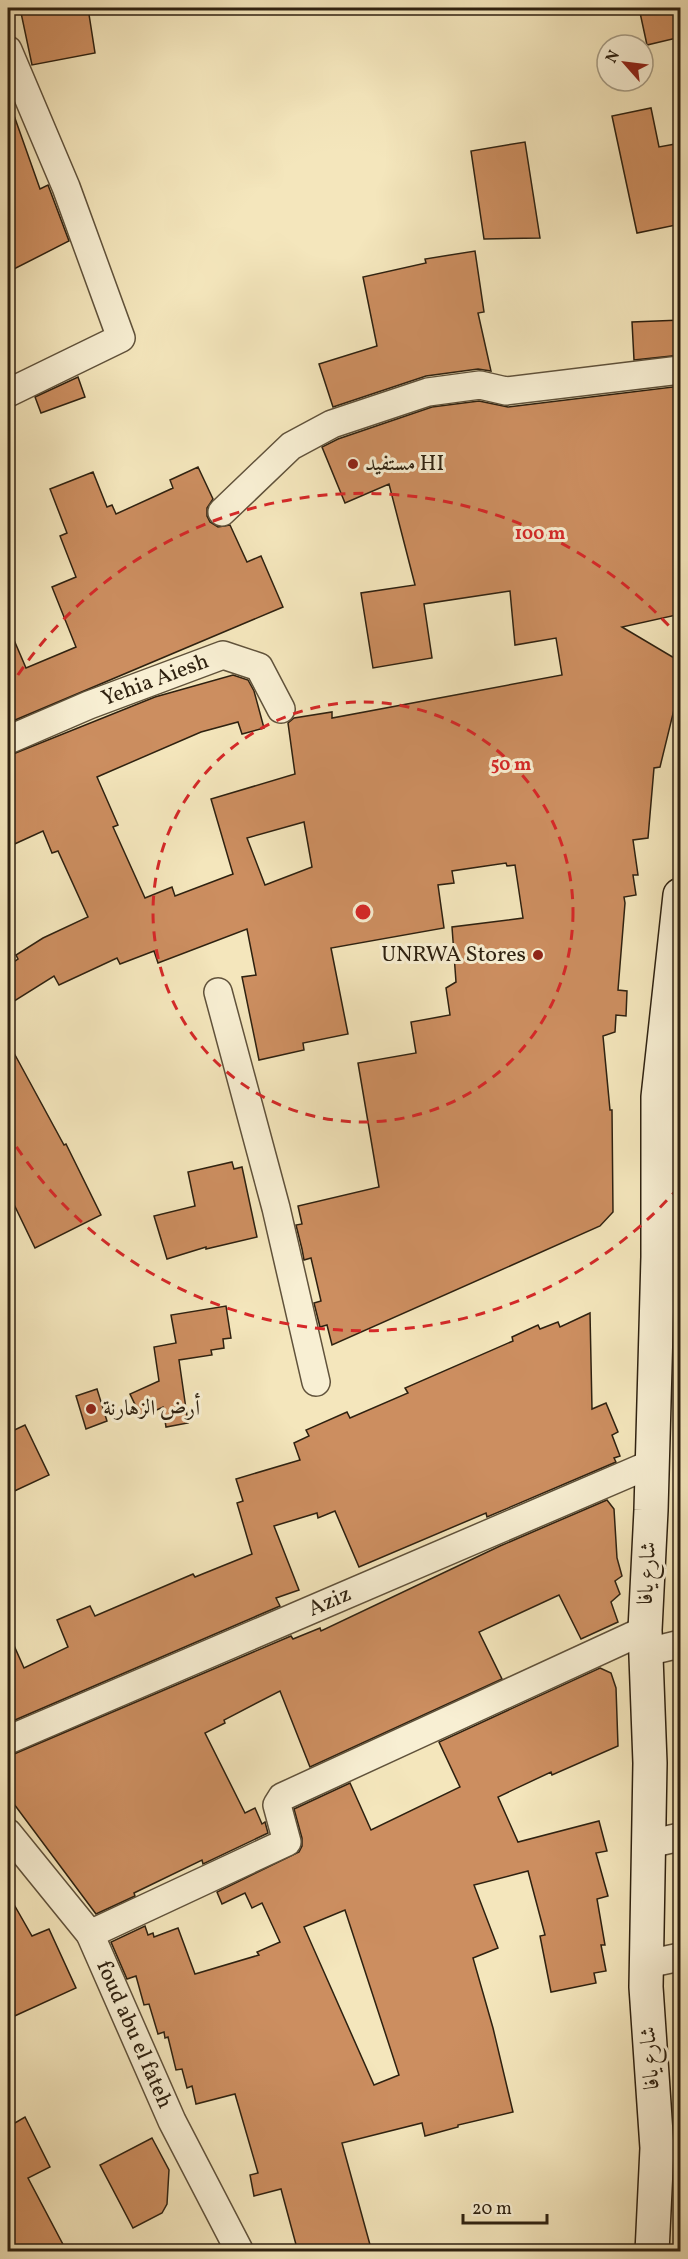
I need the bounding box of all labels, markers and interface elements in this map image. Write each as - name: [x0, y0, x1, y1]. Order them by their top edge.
- north arrow: [595, 33, 655, 93]
- text: N: [601, 46, 626, 67]
- place label: مستفيد HI: [365, 449, 444, 480]
- marker: مستفيد HI: [346, 457, 360, 471]
- text: 100 m: [515, 522, 565, 547]
- street label: Yehia Aiesh: [97, 646, 213, 714]
- text: 50 m: [491, 753, 531, 778]
- centre of rings: [353, 902, 373, 922]
- place label: UNRWA Stores: [381, 940, 526, 971]
- marker: UNRWA Stores: [531, 948, 545, 962]
- place label: أرض الزهارنة: [103, 1392, 201, 1425]
- marker: أرض الزهارنة: [84, 1402, 98, 1416]
- street label: شارع يافا: [631, 1541, 666, 1605]
- street label: Aziz: [303, 1579, 356, 1625]
- street label: foud abu el fateh: [88, 1956, 180, 2114]
- street label: شارع يافا: [633, 2025, 670, 2091]
- scale bar: [463, 2187, 547, 2225]
- text: 20 m: [472, 2197, 512, 2222]

